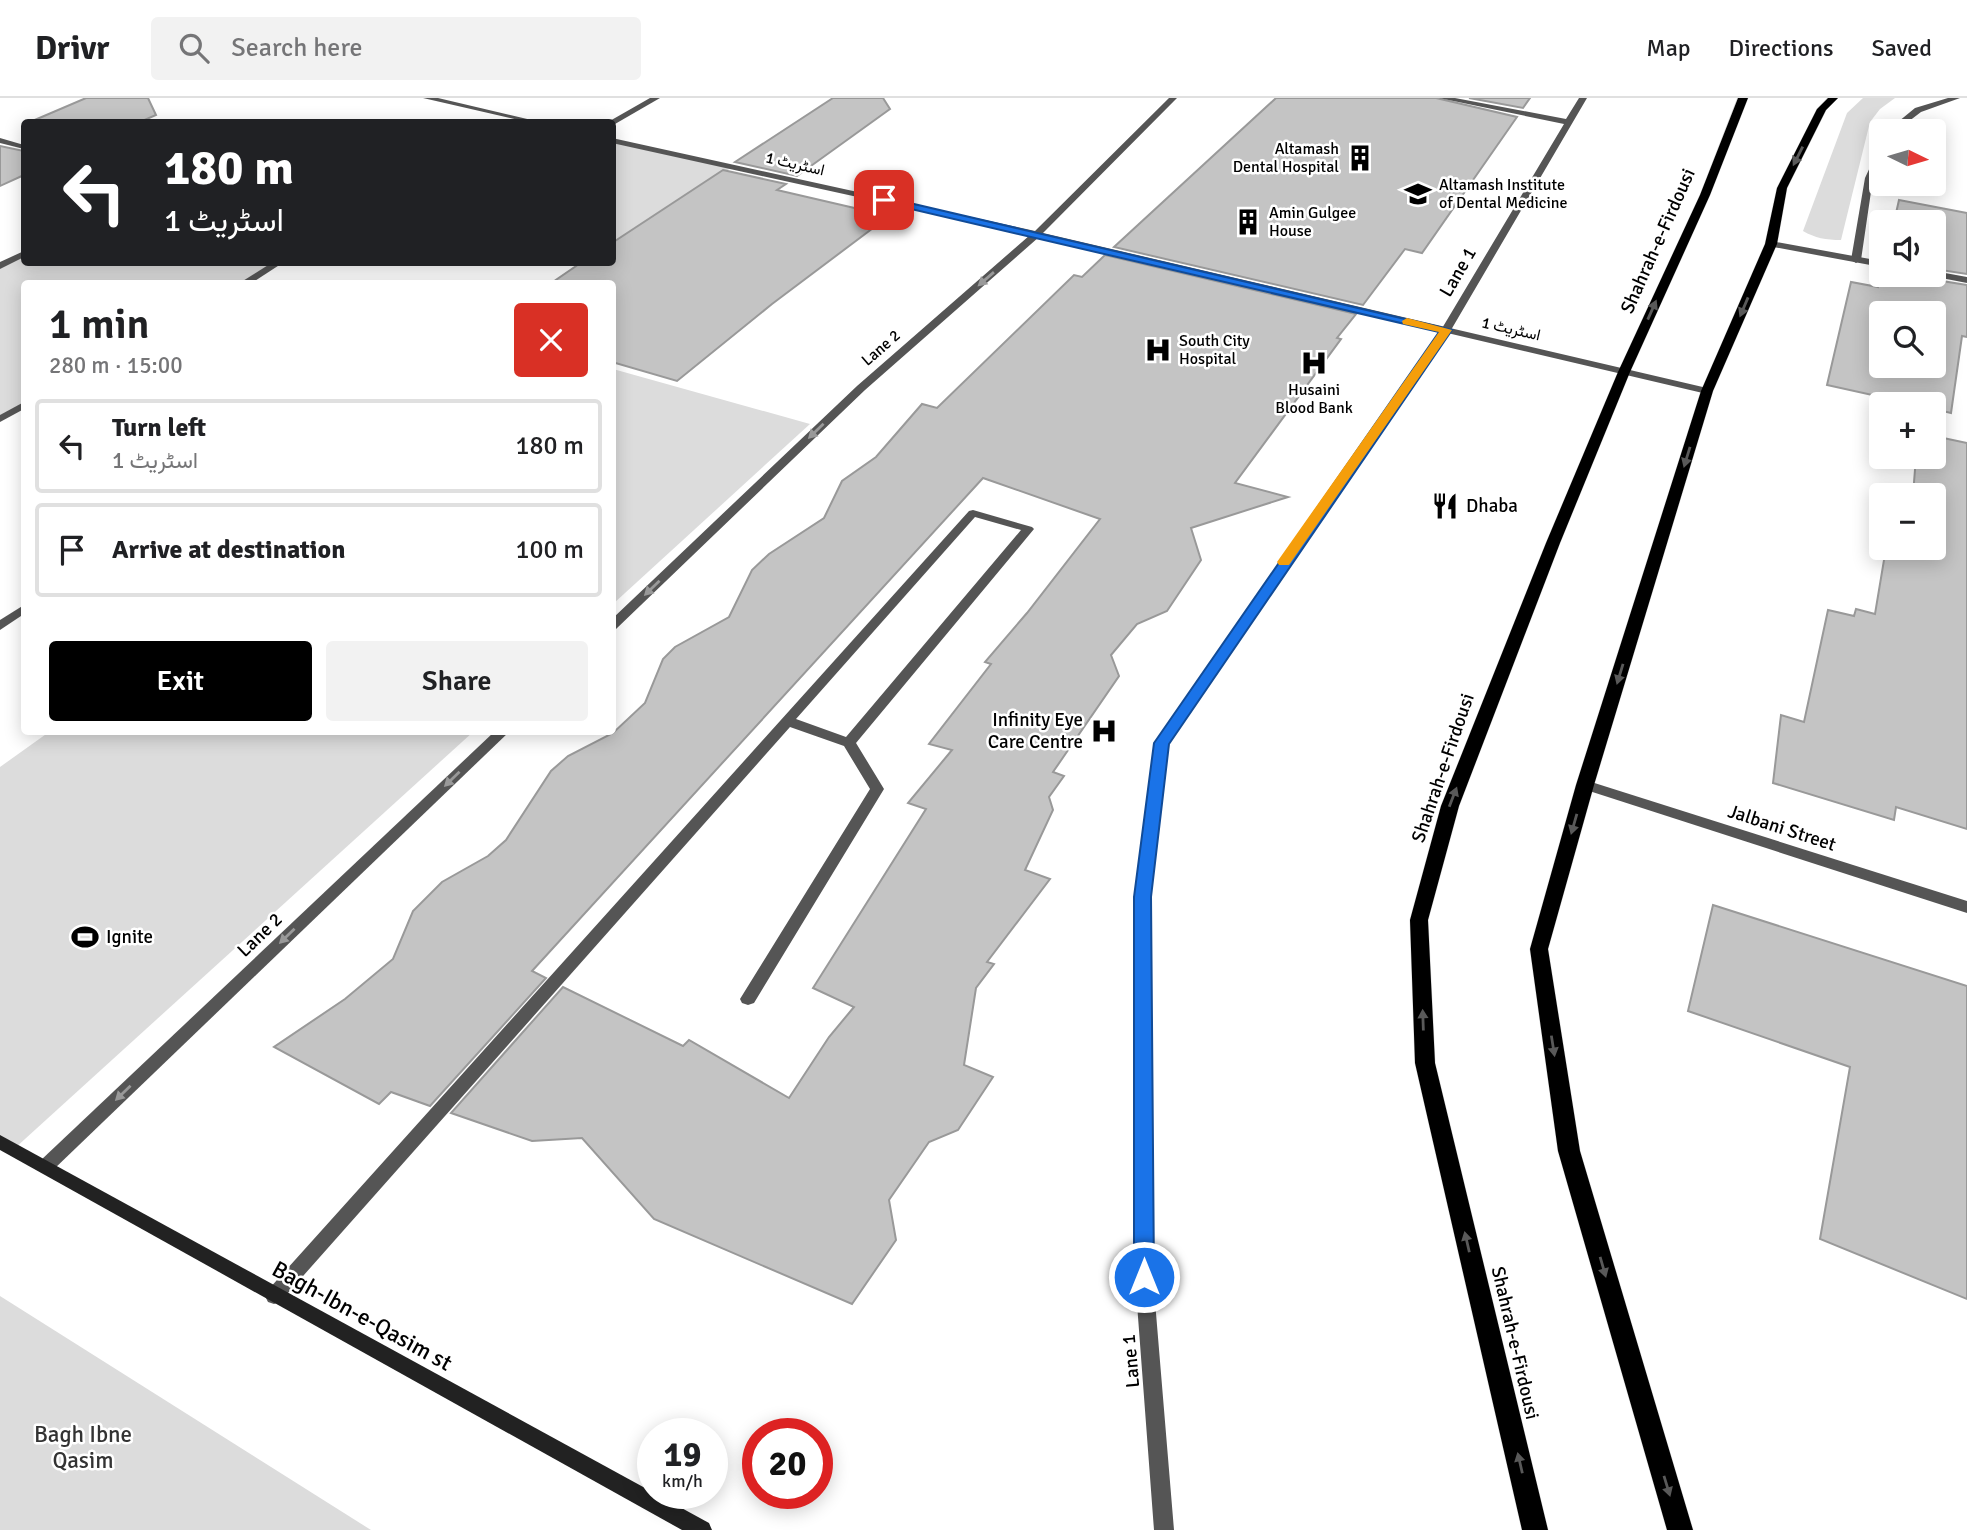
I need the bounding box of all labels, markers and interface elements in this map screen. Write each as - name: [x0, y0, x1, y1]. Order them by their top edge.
- search box: [151, 17, 641, 80]
- text: Drivr: [35, 28, 109, 69]
- icon: search: [175, 29, 213, 67]
- text: Search here: [231, 32, 362, 64]
- text: Map: [1646, 33, 1691, 63]
- text: Directions: [1729, 33, 1834, 63]
- text: Saved: [1872, 33, 1932, 63]
- north arrow: [1869, 119, 1946, 196]
- map controls: [1869, 119, 1946, 560]
- text: 180 m: [164, 138, 294, 198]
- place label: Altamash Dental Hospital: [1233, 139, 1339, 177]
- building icon: Altamash Dental Hospital: [1345, 143, 1375, 173]
- one-way arrow: [1793, 146, 1804, 166]
- icon: left: [49, 147, 140, 238]
- street label: اسٹریٹ 1: [764, 148, 826, 180]
- street label: Shahrah-e-Firdousi: [1615, 165, 1701, 317]
- pin: [854, 170, 914, 230]
- place label: Altamash Institute of Dental Medicine: [1439, 175, 1568, 213]
- school or university icon: Altamash Institute of Dental Medicine: [1403, 179, 1433, 209]
- icon: arrive: [865, 181, 903, 219]
- text: اسٹریٹ 1: [164, 201, 284, 240]
- place label: Amin Gulgee House: [1269, 203, 1356, 241]
- building icon: Amin Gulgee House: [1233, 207, 1263, 237]
- button: sound: [1869, 210, 1946, 287]
- street label: Lane 1: [1434, 243, 1482, 301]
- one-way arrow: [977, 271, 994, 286]
- one-way arrow: [1738, 296, 1749, 317]
- text: 1 min: [49, 299, 150, 350]
- one-way arrow: [1647, 300, 1658, 320]
- button: search: [1869, 301, 1946, 378]
- button: close: [514, 303, 588, 377]
- street label: اسٹریٹ 1: [1480, 313, 1542, 345]
- street label: Lane 2: [857, 326, 905, 370]
- place label: South City Hospital: [1179, 331, 1250, 369]
- hospital icon: South City Hospital: [1143, 335, 1173, 365]
- hospital icon: Husaini Blood Bank: [1299, 348, 1329, 378]
- text: 280 m · 15:00: [49, 351, 183, 380]
- place label: Husaini Blood Bank: [1275, 380, 1353, 418]
- button: +: [1869, 392, 1946, 469]
- text: Turn left: [112, 412, 206, 444]
- one-way arrow: [808, 423, 825, 440]
- icon: left: [53, 427, 91, 465]
- text: 180 m: [515, 430, 584, 462]
- text: اسٹریٹ 1: [112, 446, 198, 475]
- one-way arrow: [1682, 446, 1692, 467]
- button: −: [1869, 483, 1946, 560]
- restaurant icon: Dhaba: [1430, 491, 1460, 521]
- place label: Dhaba: [1466, 494, 1518, 518]
- icon: arrive: [53, 531, 91, 569]
- text: Arrive at destination: [112, 534, 345, 566]
- text: 100 m: [515, 534, 584, 566]
- one-way arrow: [644, 580, 661, 596]
- button: Exit: [49, 641, 312, 721]
- button: Share: [326, 641, 588, 721]
- one-way arrow: [1615, 664, 1625, 685]
- street label: Shahrah-e-Firdousi: [1406, 690, 1480, 846]
- place label: Infinity Eye Care Centre: [988, 708, 1083, 754]
- hospital icon: Infinity Eye Care Centre: [1089, 716, 1119, 746]
- one-way arrow: [444, 770, 461, 786]
- one-way arrow: [1448, 786, 1459, 807]
- street label: Jalbani Street: [1725, 799, 1839, 857]
- one-way arrow: [1568, 814, 1578, 835]
- street label: Lane 2: [232, 908, 288, 962]
- sports icon: Ignite: [70, 922, 100, 952]
- place label: Ignite: [106, 925, 153, 949]
- one-way arrow: [279, 927, 296, 944]
- one-way arrow: [1417, 1008, 1428, 1030]
- one-way arrow: [1548, 1035, 1559, 1057]
- one-way arrow: [115, 1084, 132, 1100]
- one-way arrow: [1461, 1231, 1472, 1253]
- position arrow: [1107, 1240, 1181, 1314]
- street label: Bagh-Ibn-e-Qasim st: [267, 1254, 457, 1378]
- one-way arrow: [1598, 1257, 1608, 1278]
- street label: Shahrah-e-Firdousi: [1486, 1264, 1544, 1422]
- street label: Lane 1: [1117, 1333, 1145, 1389]
- speed limit sign: 20: [742, 1418, 833, 1509]
- park label: Bagh Ibne Qasim: [34, 1420, 132, 1475]
- text: 19: [664, 1433, 701, 1476]
- one-way arrow: [1514, 1452, 1525, 1474]
- text: km/h: [662, 1470, 703, 1492]
- one-way arrow: [1662, 1475, 1673, 1496]

